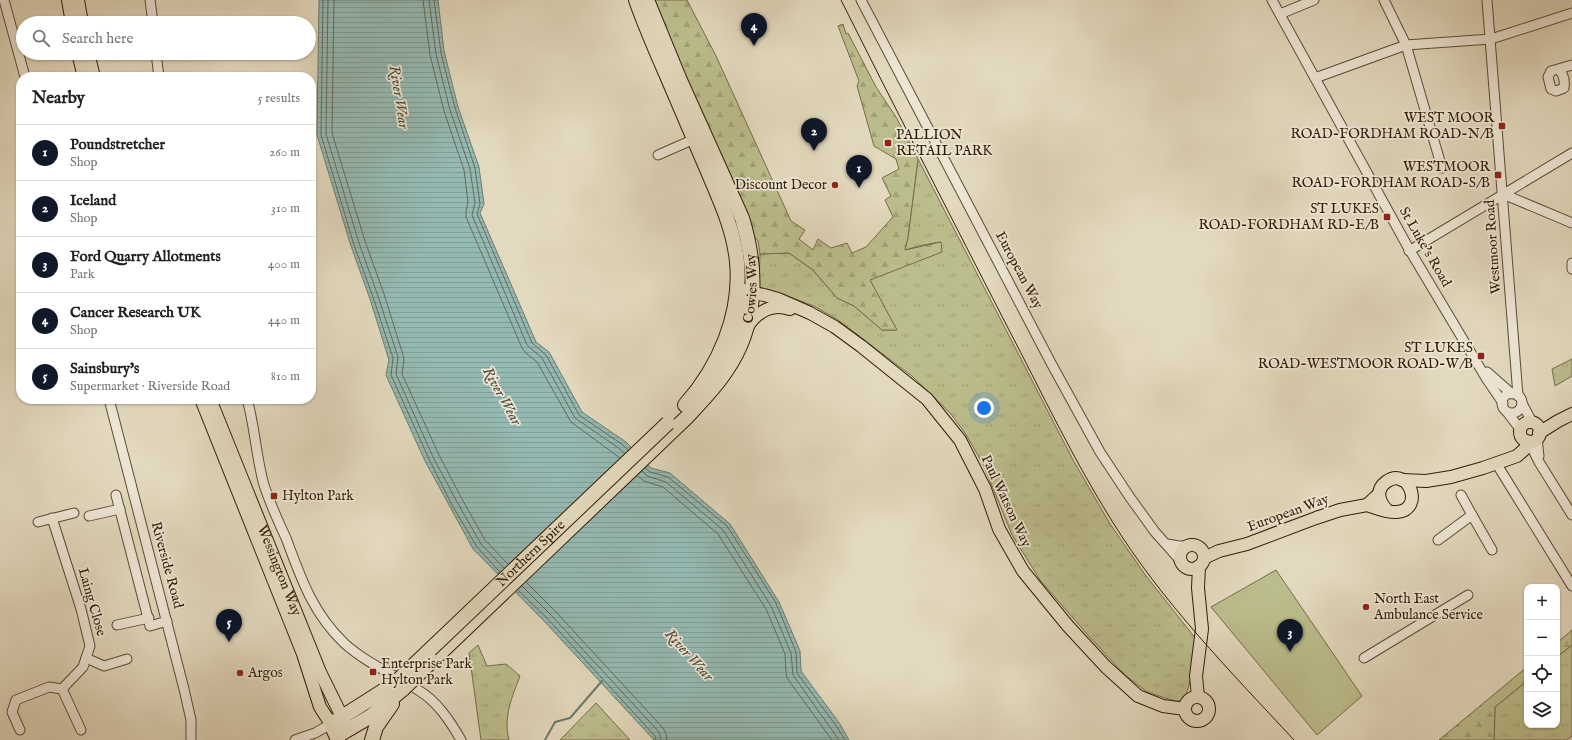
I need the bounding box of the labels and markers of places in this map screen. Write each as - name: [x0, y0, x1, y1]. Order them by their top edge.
- pin: 4: [741, 13, 767, 46]
- place label: WEST MOOR ROAD-FORDHAM ROAD-N/B: [1290, 109, 1494, 143]
- pin: 2: [801, 118, 827, 151]
- marker: WEST MOOR ROAD-FORDHAM ROAD-N/B: [1497, 121, 1507, 131]
- place label: PALLION RETAIL PARK: [896, 126, 993, 160]
- marker: PALLION RETAIL PARK: [883, 138, 893, 148]
- pin: 1: [846, 155, 872, 188]
- place label: WESTMOOR ROAD-FORDHAM ROAD-S/B: [1291, 158, 1490, 192]
- marker: WESTMOOR ROAD-FORDHAM ROAD-S/B: [1493, 170, 1503, 180]
- place label: Discount Decor: [735, 176, 827, 194]
- marker: Discount Decor: [830, 180, 840, 190]
- place label: ST LUKES ROAD-FORDHAM RD-E/B: [1198, 200, 1379, 234]
- marker: ST LUKES ROAD-FORDHAM RD-E/B: [1382, 212, 1392, 222]
- place label: ST LUKES ROAD-WESTMOOR ROAD-W/B: [1258, 339, 1473, 373]
- marker: ST LUKES ROAD-WESTMOOR ROAD-W/B: [1476, 351, 1486, 361]
- place label: Hylton Park: [282, 487, 354, 505]
- marker: Hylton Park: [269, 491, 279, 501]
- place label: North East Ambulance Service: [1373, 590, 1483, 624]
- marker: North East Ambulance Service: [1361, 602, 1371, 612]
- pin: 5: [216, 609, 242, 642]
- pin: 3: [1277, 619, 1303, 652]
- place label: Enterprise Park Hylton Park: [381, 655, 472, 689]
- place label: Argos: [247, 664, 283, 682]
- marker: Enterprise Park Hylton Park: [368, 667, 378, 677]
- marker: Argos: [235, 668, 245, 678]

